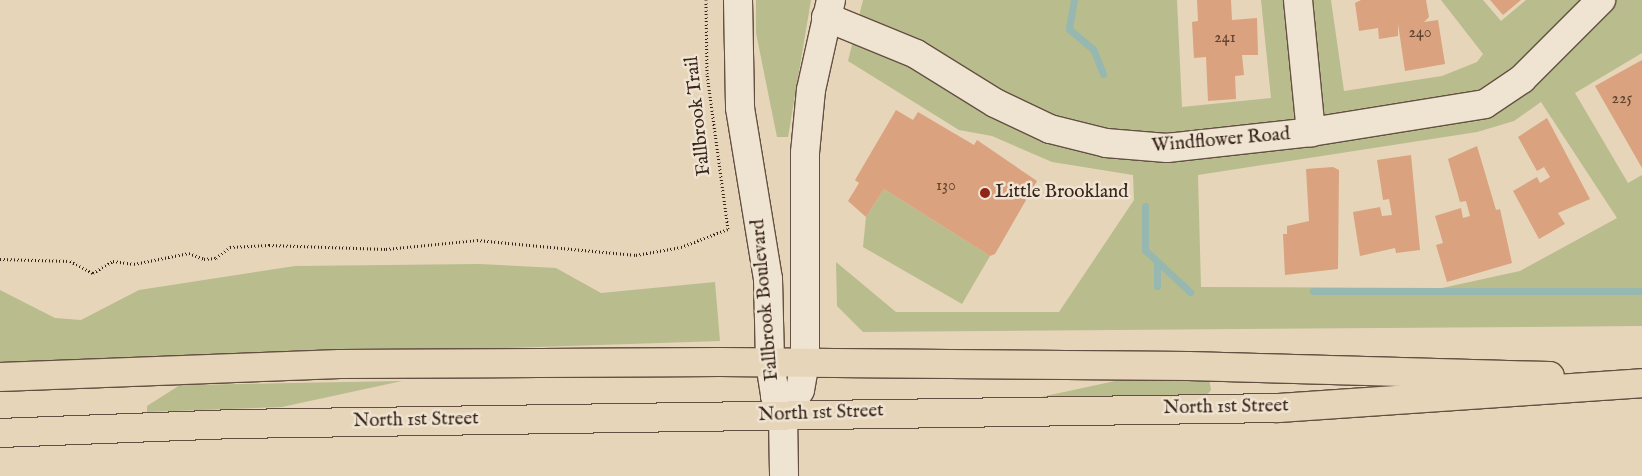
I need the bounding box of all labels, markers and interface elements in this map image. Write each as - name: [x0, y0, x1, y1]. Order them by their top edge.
- house number: 240: [1408, 23, 1432, 43]
- house number: 241: [1214, 28, 1236, 48]
- street label: Fallbrook Trail: [681, 55, 717, 177]
- house number: 225: [1612, 89, 1632, 109]
- street label: Windflower Road: [1151, 124, 1291, 158]
- house number: 130: [936, 176, 956, 196]
- place label: Little Brookland: [995, 182, 1128, 204]
- marker: Little Brookland: [979, 187, 991, 199]
- street label: Fallbrook Boulevard: [748, 218, 784, 382]
- street label: North 1st Street: [1163, 396, 1289, 420]
- street label: North 1st Street: [758, 400, 884, 428]
- street label: North 1st Street: [353, 409, 479, 433]

